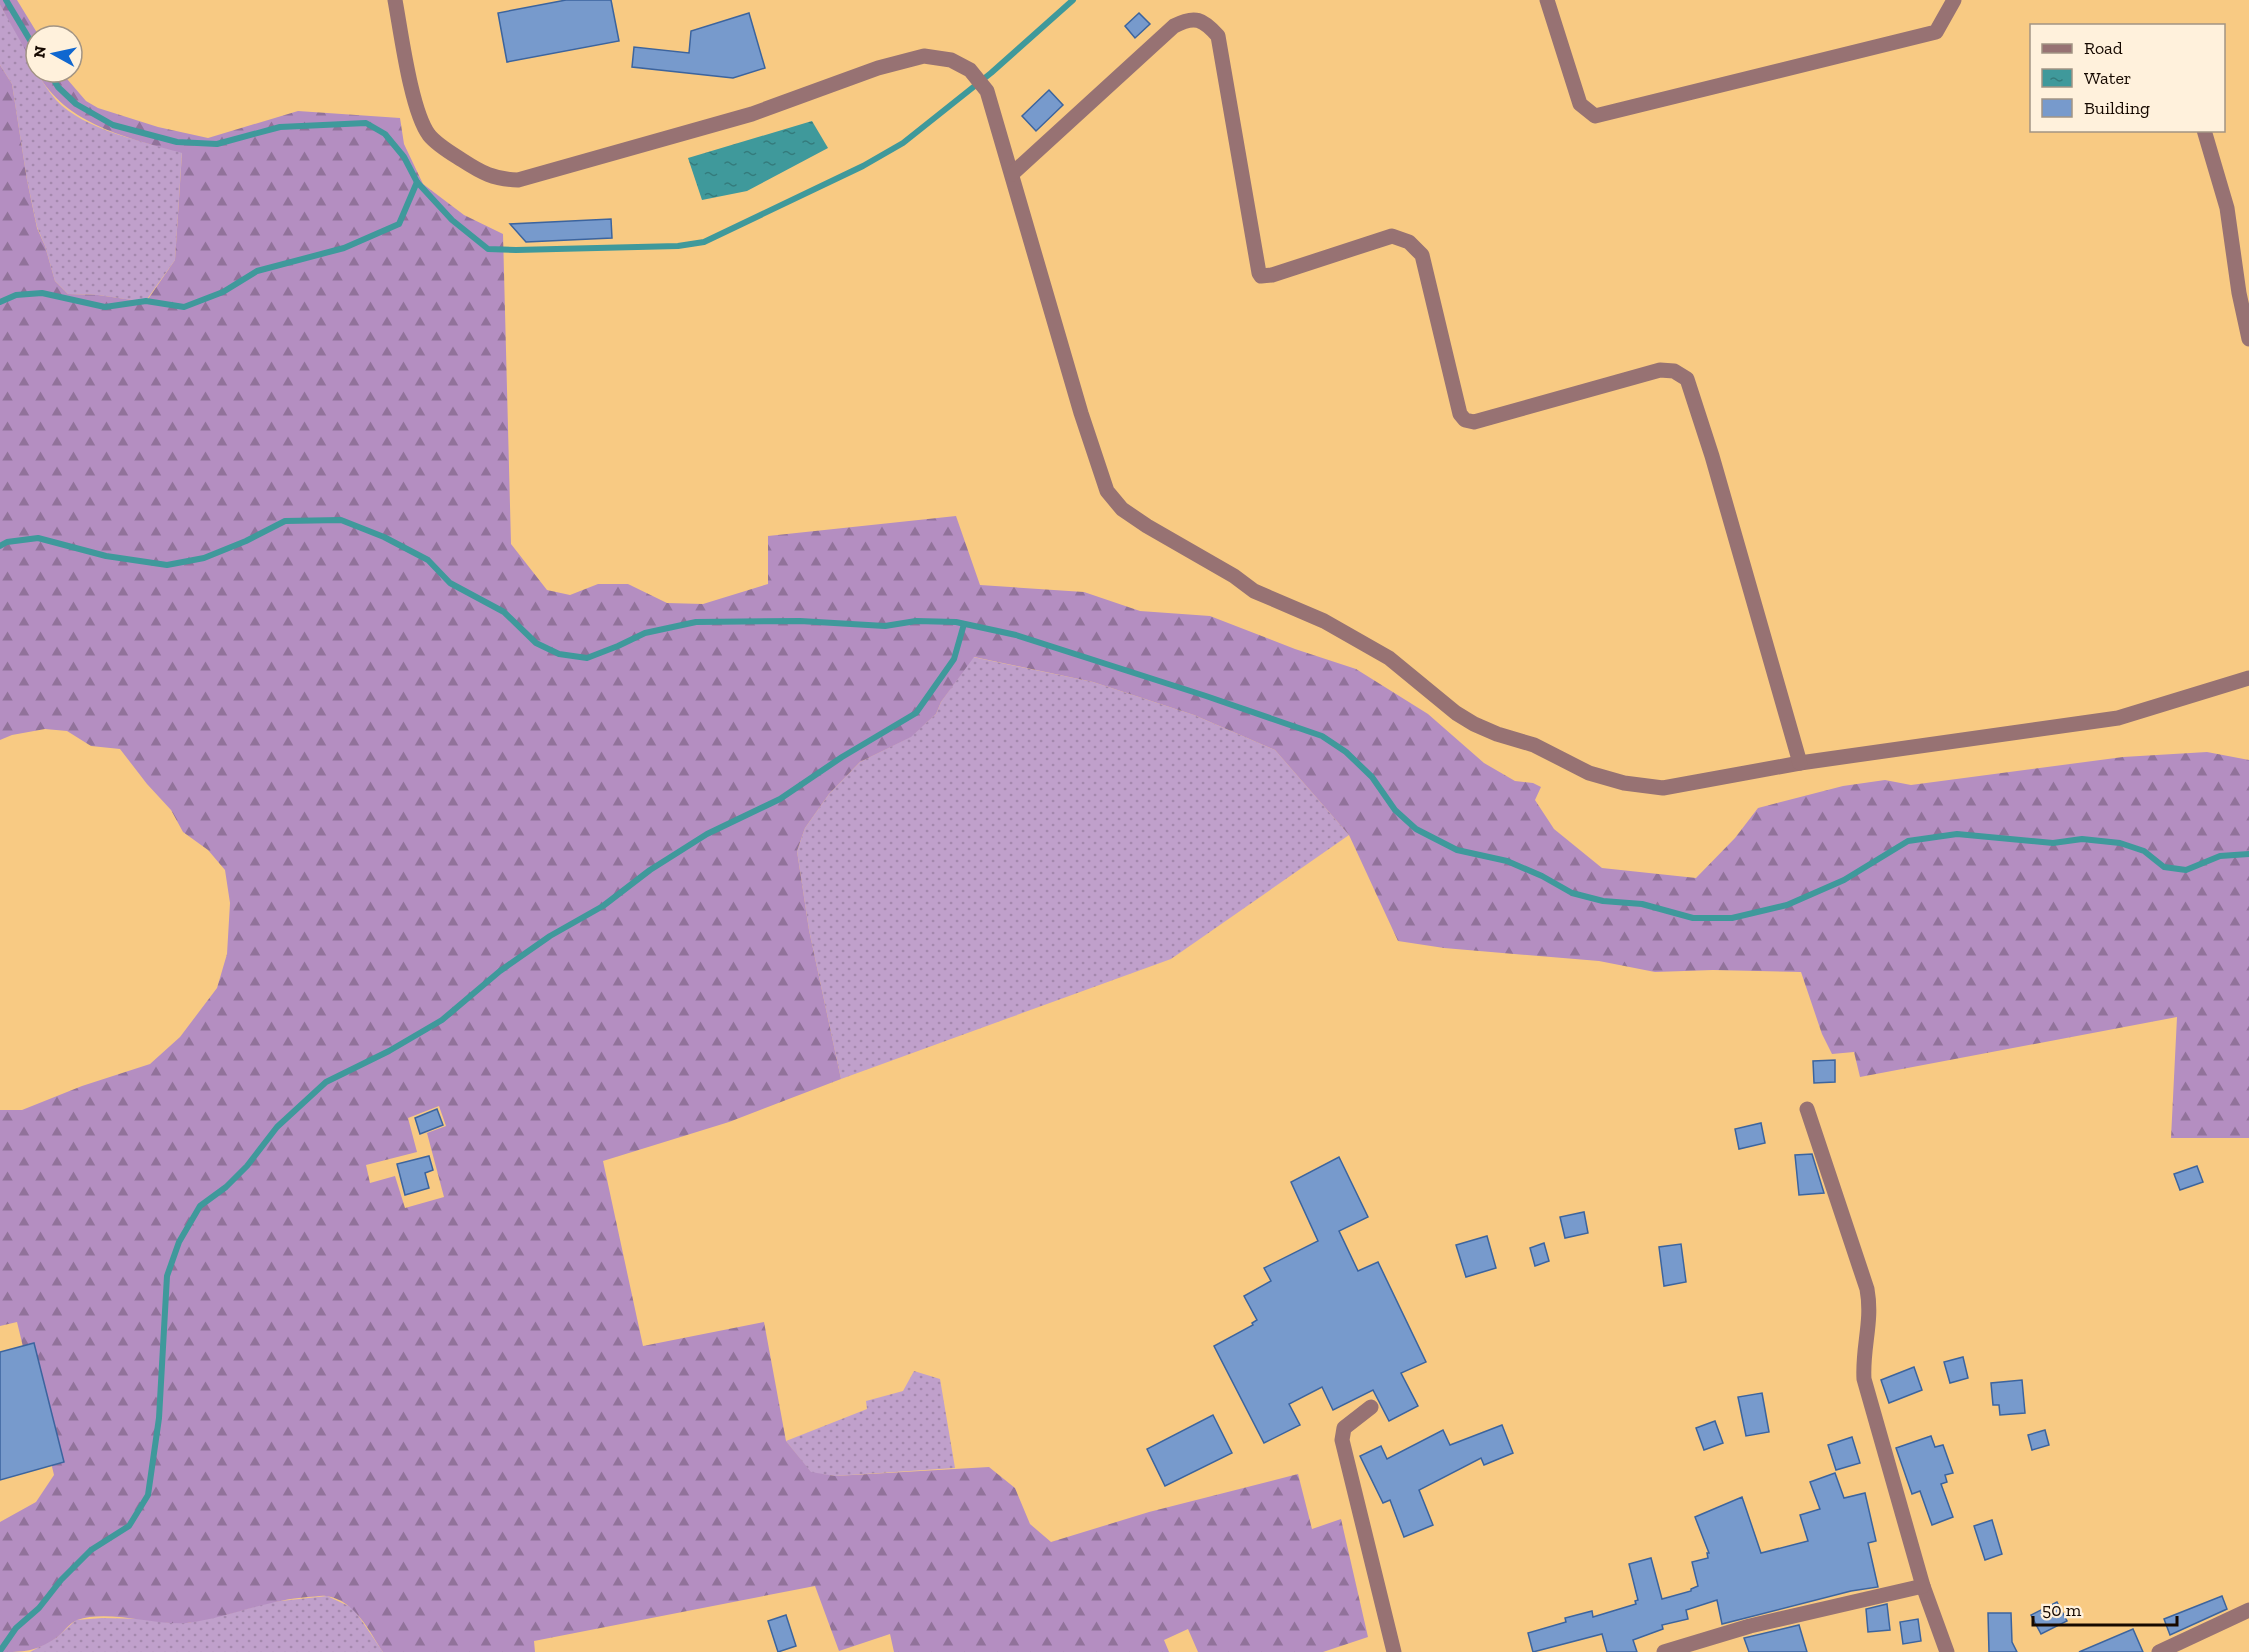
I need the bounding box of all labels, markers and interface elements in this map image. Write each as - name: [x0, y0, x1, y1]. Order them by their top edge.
- north arrow: [24, 24, 84, 84]
- legend: [2030, 24, 2225, 132]
- text: Road: [2084, 37, 2123, 59]
- text: N: [29, 45, 50, 59]
- text: Water: [2084, 67, 2131, 89]
- text: Building: [2084, 97, 2150, 119]
- scale bar: [2033, 1589, 2177, 1627]
- text: 50 m: [2042, 1599, 2082, 1621]

